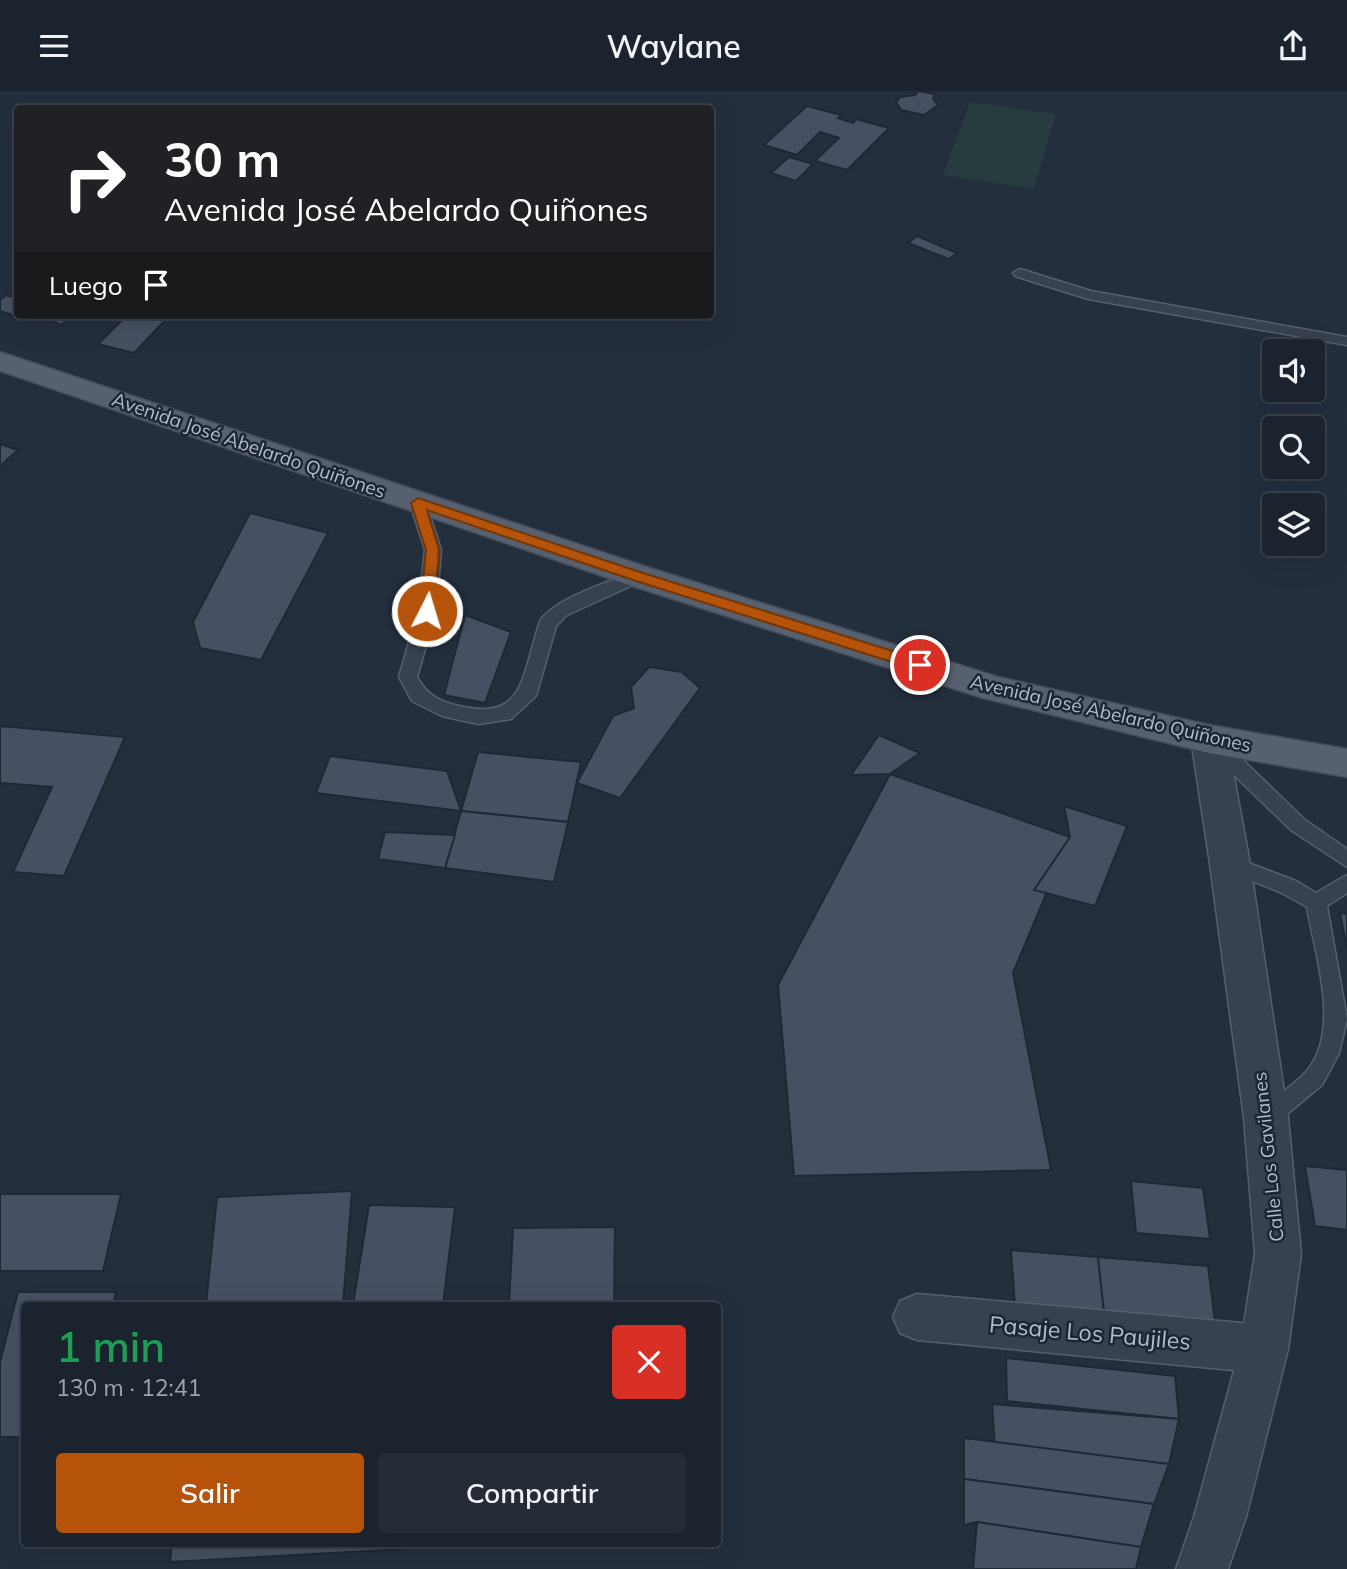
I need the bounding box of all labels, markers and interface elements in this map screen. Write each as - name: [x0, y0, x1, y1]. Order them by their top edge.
- text: Waylane: [606, 26, 741, 66]
- icon: menu: [35, 27, 73, 65]
- icon: share: [1274, 27, 1312, 65]
- text: 30 m: [164, 128, 280, 189]
- icon: right: [49, 133, 140, 224]
- text: Avenida José Abelardo Quiñones: [164, 189, 648, 229]
- icon: arrive: [137, 266, 175, 304]
- text: Luego: [49, 269, 123, 302]
- map controls: [1262, 339, 1325, 556]
- button: sound: [1262, 339, 1325, 402]
- street label: Avenida José Abelardo Quiñones: [109, 387, 389, 503]
- button: search: [1262, 416, 1325, 479]
- button: layers: [1262, 493, 1325, 556]
- position arrow: [390, 574, 464, 648]
- pin: [890, 635, 950, 695]
- icon: arrive: [901, 646, 939, 684]
- street label: Avenida José Abelardo Quiñones: [968, 669, 1254, 757]
- street label: Calle Los Gavilanes: [1247, 1071, 1289, 1243]
- street label: Pasaje Los Paujiles: [988, 1309, 1192, 1356]
- text: 1 min: [56, 1320, 165, 1373]
- button: close: [612, 1325, 686, 1399]
- text: 130 m · 12:41: [56, 1373, 201, 1402]
- button: Salir: [56, 1453, 364, 1533]
- button: Compartir: [378, 1453, 686, 1533]

